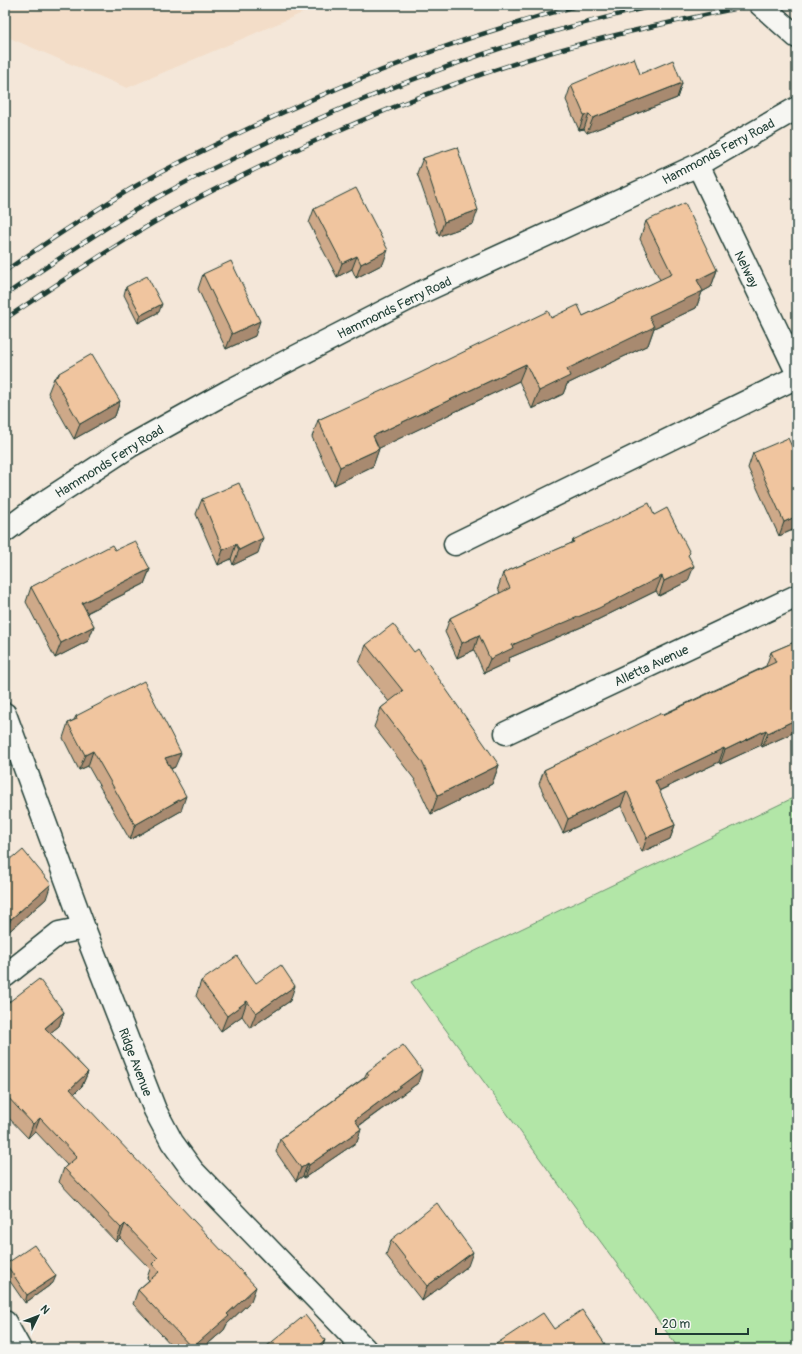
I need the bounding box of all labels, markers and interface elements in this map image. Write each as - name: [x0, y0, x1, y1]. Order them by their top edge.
- street label: Hammonds Ferry Road: [660, 115, 777, 188]
- street label: Nelway: [730, 249, 762, 291]
- street label: Hammonds Ferry Road: [335, 273, 454, 342]
- street label: Hammonds Ferry Road: [52, 422, 167, 502]
- street label: Alletta Avenue: [612, 641, 692, 690]
- street label: Ridge Avenue: [115, 1026, 156, 1099]
- north arrow: [18, 1296, 58, 1336]
- text: N: [38, 1302, 53, 1317]
- scale bar: [656, 1310, 748, 1336]
- text: 20 m: [662, 1317, 691, 1332]

